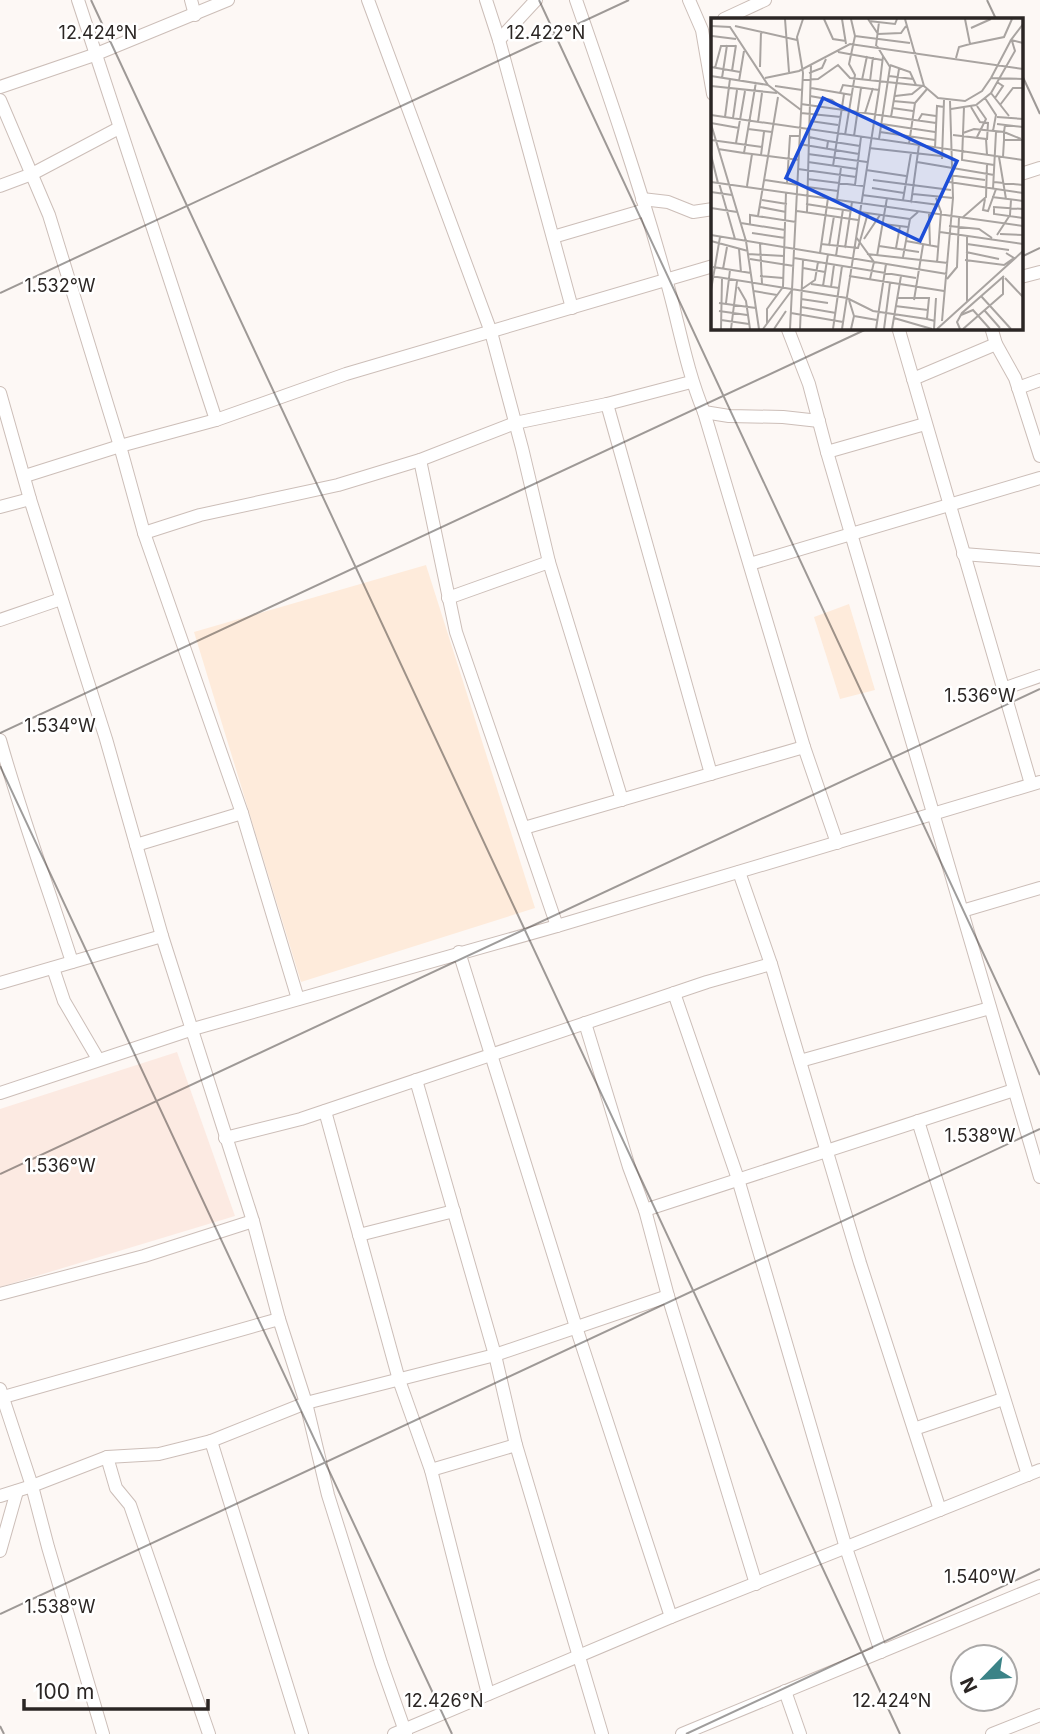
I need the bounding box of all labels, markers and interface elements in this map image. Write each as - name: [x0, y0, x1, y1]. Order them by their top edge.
- inset map: [711, 18, 1023, 329]
- text: 12.424°N: [59, 22, 137, 43]
- text: 12.422°N: [507, 22, 585, 43]
- text: 1.532°W: [24, 275, 96, 296]
- text: 1.536°W: [944, 685, 1016, 706]
- text: 1.534°W: [24, 715, 96, 736]
- text: 1.538°W: [944, 1125, 1016, 1146]
- text: 1.536°W: [24, 1155, 96, 1176]
- text: 1.540°W: [944, 1566, 1016, 1587]
- text: 1.538°W: [24, 1596, 96, 1617]
- north arrow: [949, 1643, 1019, 1713]
- scale bar: [24, 1668, 208, 1712]
- text: N: [956, 1674, 983, 1696]
- text: 100 m: [35, 1679, 94, 1704]
- text: 12.426°N: [404, 1690, 484, 1711]
- text: 12.424°N: [853, 1690, 931, 1711]

